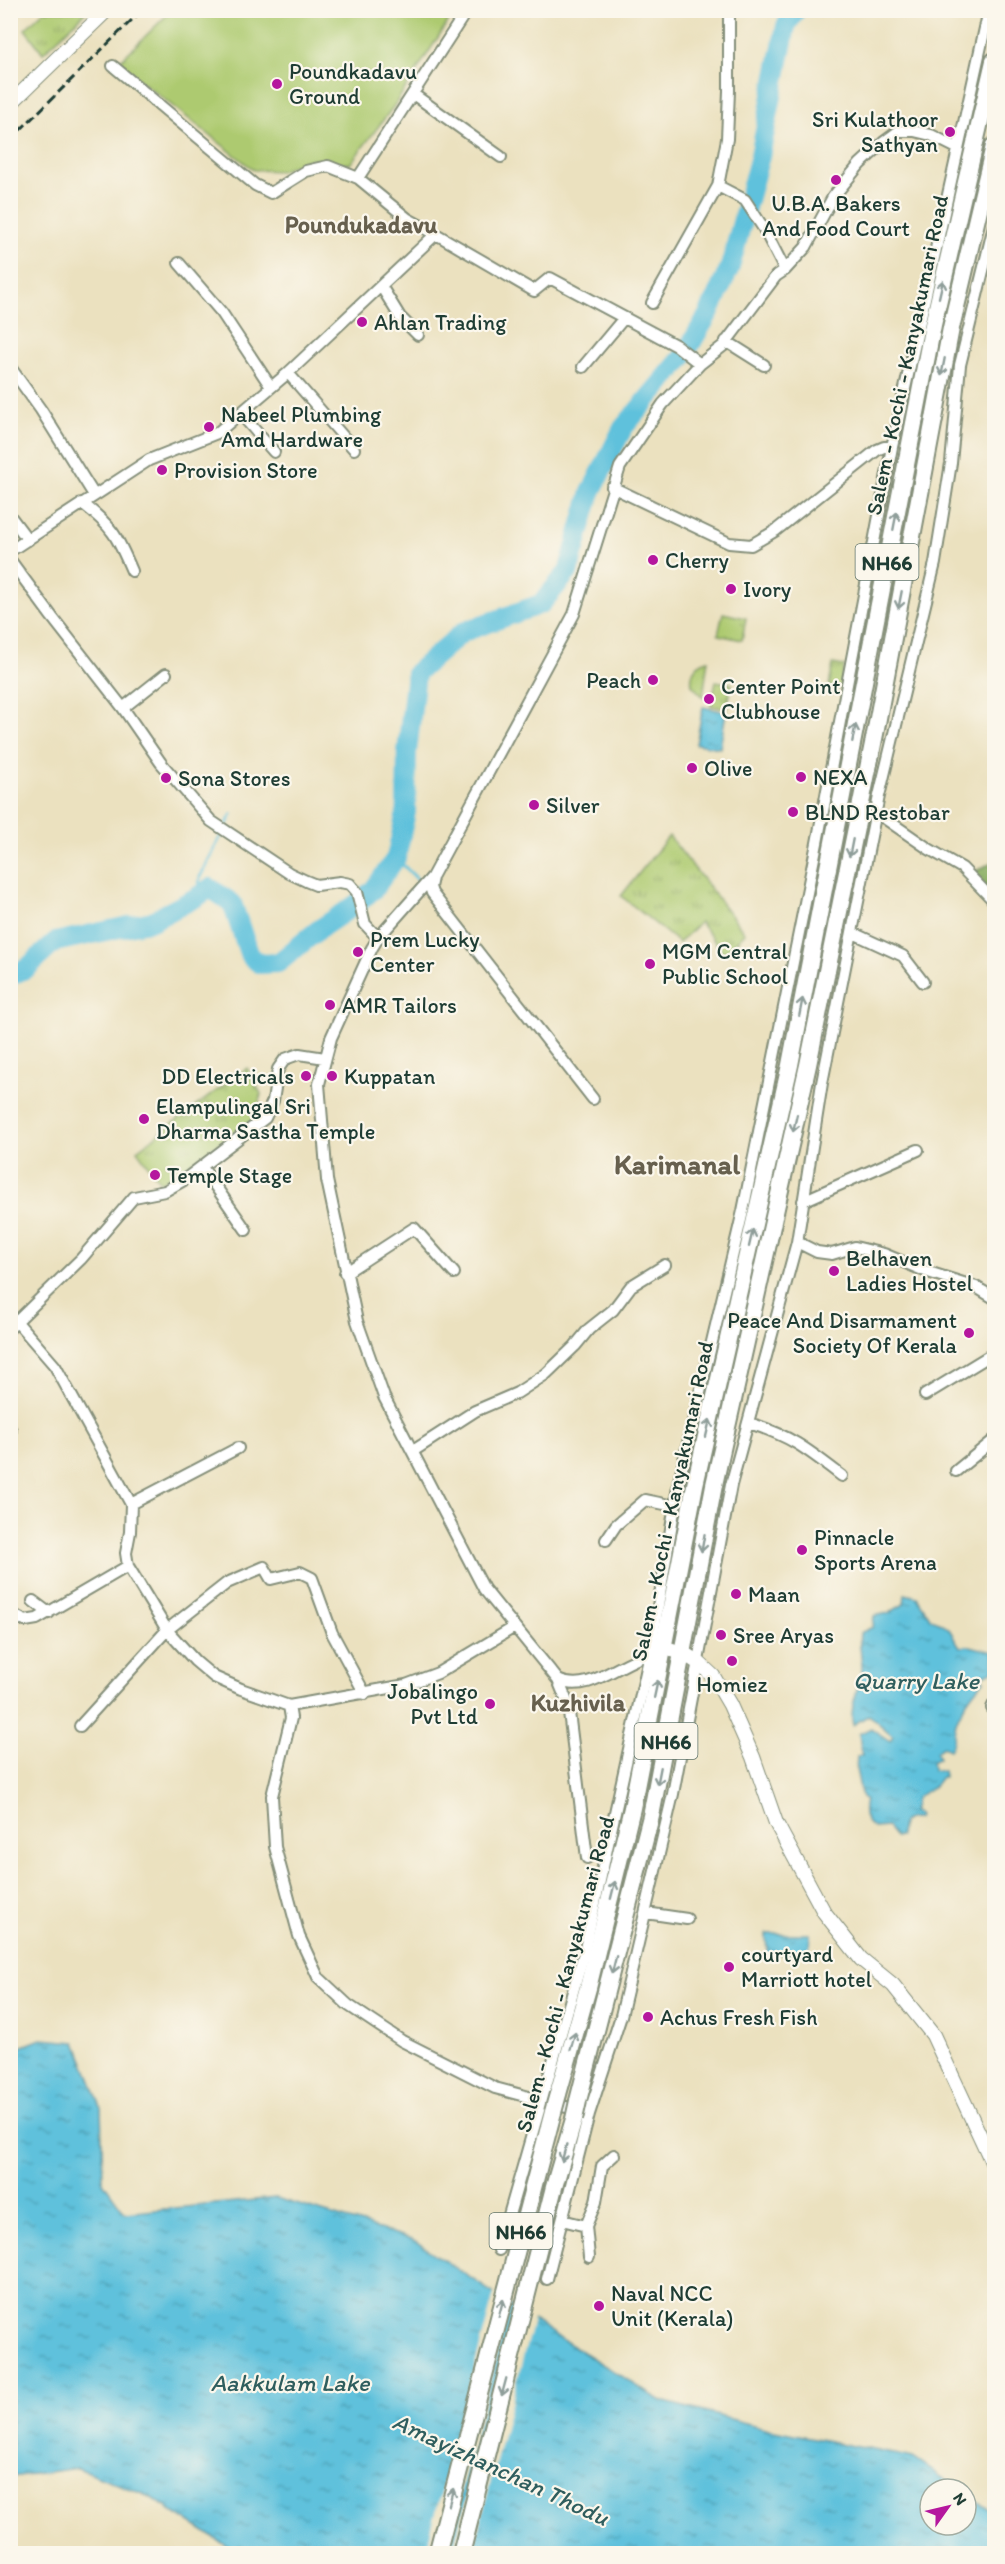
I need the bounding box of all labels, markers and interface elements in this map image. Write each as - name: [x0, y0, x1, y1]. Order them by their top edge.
- place label: Poundkadavu Ground: [289, 58, 417, 110]
- marker: Poundkadavu Ground: [270, 77, 284, 91]
- place label: Sri Kulathoor Sathyan: [812, 106, 939, 158]
- marker: Sri Kulathoor Sathyan: [943, 125, 957, 139]
- marker: U.B.A. Bakers And Food Court: [829, 173, 843, 187]
- place label: U.B.A. Bakers And Food Court: [762, 190, 910, 242]
- street label: Salem - Kochi - Kanyakumari Road: [860, 192, 954, 518]
- district label: Poundukadavu: [285, 210, 438, 239]
- one-way arrow: [936, 280, 947, 299]
- place label: Ahlan Trading: [374, 309, 507, 336]
- marker: Ahlan Trading: [355, 315, 369, 329]
- one-way arrow: [937, 357, 948, 376]
- place label: Nabeel Plumbing Amd Hardware: [221, 401, 382, 453]
- marker: Nabeel Plumbing Amd Hardware: [202, 420, 216, 434]
- place label: Provision Store: [174, 457, 318, 484]
- marker: Provision Store: [155, 463, 169, 477]
- one-way arrow: [890, 512, 901, 531]
- road number: NH66: [856, 544, 918, 580]
- place label: Cherry: [665, 547, 730, 574]
- marker: Cherry: [646, 553, 660, 567]
- place label: Ivory: [743, 576, 792, 603]
- marker: Ivory: [724, 582, 738, 596]
- one-way arrow: [894, 590, 905, 609]
- place label: Peach: [586, 667, 641, 694]
- marker: Peach: [646, 673, 660, 687]
- place label: Center Point Clubhouse: [721, 673, 840, 725]
- marker: Center Point Clubhouse: [702, 692, 716, 706]
- one-way arrow: [849, 724, 860, 744]
- place label: Olive: [704, 755, 752, 782]
- marker: Olive: [685, 761, 699, 775]
- place label: NEXA: [813, 764, 868, 791]
- place label: Sona Stores: [178, 765, 291, 792]
- marker: NEXA: [794, 770, 808, 784]
- marker: Sona Stores: [159, 771, 173, 785]
- place label: Silver: [546, 792, 600, 819]
- marker: Silver: [527, 798, 541, 812]
- place label: BLND Restobar: [805, 799, 950, 826]
- marker: BLND Restobar: [786, 805, 800, 819]
- one-way arrow: [845, 839, 857, 858]
- place label: Prem Lucky Center: [370, 926, 480, 978]
- place label: MGM Central Public School: [662, 938, 788, 990]
- marker: Prem Lucky Center: [351, 945, 365, 959]
- marker: MGM Central Public School: [643, 957, 657, 971]
- place label: AMR Tailors: [342, 992, 457, 1019]
- marker: AMR Tailors: [323, 998, 337, 1012]
- one-way arrow: [796, 998, 807, 1017]
- place label: DD Electricals: [162, 1063, 294, 1090]
- place label: Kuppatan: [344, 1063, 436, 1090]
- marker: DD Electricals: [299, 1069, 313, 1083]
- marker: Kuppatan: [325, 1069, 339, 1083]
- place label: Elampulingal Sri Dharma Sastha Temple: [156, 1093, 375, 1145]
- marker: Elampulingal Sri Dharma Sastha Temple: [137, 1112, 151, 1126]
- one-way arrow: [789, 1112, 800, 1132]
- district label: Karimanal: [614, 1147, 740, 1181]
- place label: Temple Stage: [167, 1162, 292, 1189]
- marker: Temple Stage: [148, 1168, 162, 1182]
- one-way arrow: [745, 1229, 757, 1248]
- place label: Belhaven Ladies Hostel: [846, 1245, 973, 1297]
- marker: Belhaven Ladies Hostel: [827, 1264, 841, 1278]
- place label: Peace And Disarmament Society Of Kerala: [727, 1307, 958, 1359]
- marker: Peace And Disarmament Society Of Kerala: [962, 1326, 976, 1340]
- street label: Salem - Kochi - Kanyakumari Road: [625, 1338, 719, 1664]
- one-way arrow: [702, 1419, 714, 1438]
- place label: Pinnacle Sports Arena: [814, 1524, 937, 1576]
- one-way arrow: [697, 1533, 708, 1552]
- marker: Pinnacle Sports Arena: [795, 1543, 809, 1557]
- place label: Maan: [748, 1581, 801, 1608]
- marker: Maan: [729, 1587, 743, 1601]
- place label: Sree Aryas: [733, 1622, 834, 1649]
- marker: Sree Aryas: [714, 1628, 728, 1642]
- marker: Homiez: [725, 1654, 739, 1668]
- water label: Quarry Lake: [853, 1666, 981, 1695]
- place label: Homiez: [696, 1671, 768, 1698]
- place label: Jobalingo Pvt Ltd: [387, 1678, 478, 1730]
- one-way arrow: [651, 1680, 662, 1700]
- district label: Kuzhivila: [531, 1688, 626, 1717]
- marker: Jobalingo Pvt Ltd: [483, 1697, 497, 1711]
- road number: NH66: [634, 1723, 698, 1759]
- one-way arrow: [653, 1766, 664, 1785]
- street label: Salem - Kochi - Kanyakumari Road: [510, 1813, 620, 2135]
- one-way arrow: [607, 1881, 619, 1900]
- place label: courtyard Marriott hotel: [741, 1941, 872, 1993]
- one-way arrow: [608, 1956, 620, 1975]
- marker: courtyard Marriott hotel: [722, 1960, 736, 1974]
- place label: Achus Fresh Fish: [660, 2004, 817, 2031]
- marker: Achus Fresh Fish: [641, 2010, 655, 2024]
- one-way arrow: [568, 2032, 579, 2051]
- one-way arrow: [558, 2143, 569, 2162]
- road number: NH66: [490, 2213, 552, 2249]
- place label: Naval NCC Unit (Kerala): [611, 2280, 734, 2332]
- one-way arrow: [495, 2299, 507, 2318]
- marker: Naval NCC Unit (Kerala): [592, 2299, 606, 2313]
- water label: Aakkulam Lake: [211, 2368, 371, 2397]
- one-way arrow: [498, 2377, 509, 2396]
- water label: Amayizhanchan Thodu: [389, 2406, 614, 2532]
- north arrow: [918, 2477, 978, 2537]
- one-way arrow: [446, 2488, 458, 2507]
- text: N: [949, 2489, 971, 2509]

